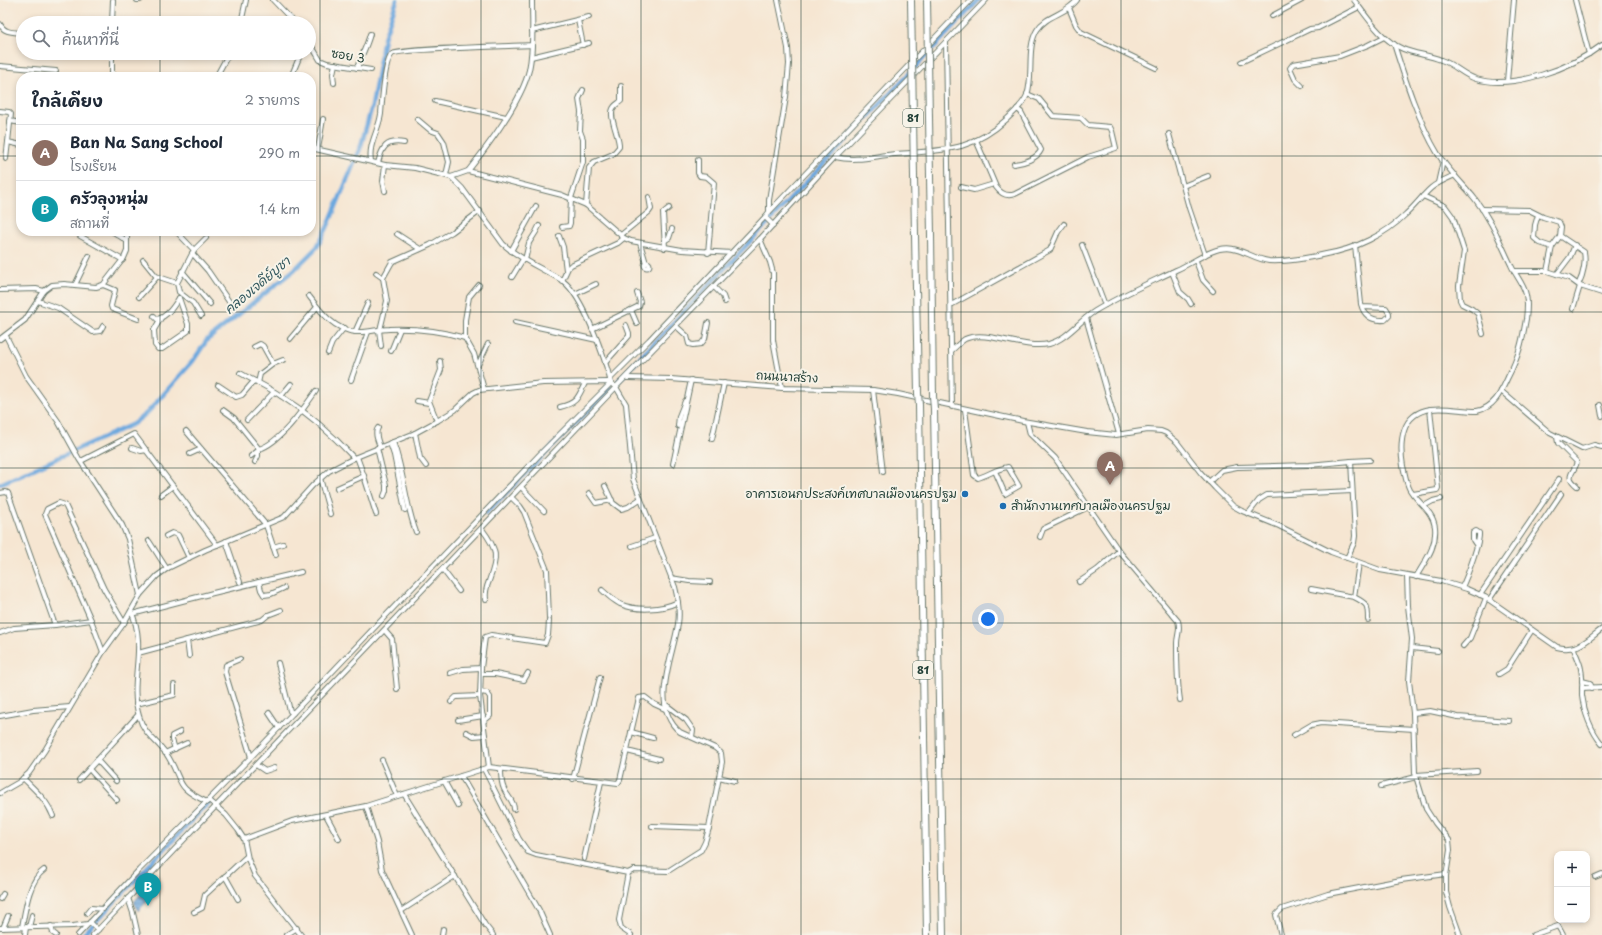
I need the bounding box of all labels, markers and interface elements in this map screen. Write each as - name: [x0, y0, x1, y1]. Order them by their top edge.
- search box: [16, 16, 316, 60]
- icon: search: [30, 27, 52, 49]
- text: ค้นหาที่นี่: [62, 27, 119, 50]
- street label: ซอย 3: [330, 43, 367, 67]
- text: ใกล้เคียง: [32, 87, 103, 113]
- text: 2 รายการ: [245, 90, 300, 109]
- road number: 81: [903, 109, 923, 127]
- text: Ban Na Sang School: [70, 130, 223, 153]
- text: A: [40, 143, 50, 162]
- text: 290 m: [259, 143, 300, 162]
- text: โรงเรียน: [70, 156, 116, 175]
- text: ครัวลุงหนุ่ม: [70, 186, 148, 209]
- text: B: [41, 199, 49, 218]
- text: 1.4 km: [259, 199, 300, 218]
- text: สถานที่: [70, 213, 109, 232]
- water label: คลองเจดีย์บูชา: [220, 250, 296, 319]
- street label: ถนนนาสร้าง: [755, 365, 819, 387]
- pin: A: [1097, 452, 1123, 485]
- place label: อาคารเอนกประสงค์เทศบาลเมืองนครปฐม: [745, 484, 957, 502]
- marker: อาคารเอนกประสงค์เทศบาลเมืองนครปฐม: [960, 489, 970, 499]
- place label: สำนักงานเทศบาลเมืองนครปฐม: [1011, 496, 1171, 514]
- marker: สำนักงานเทศบาลเมืองนครปฐม: [998, 501, 1008, 511]
- your location: [978, 609, 998, 629]
- road number: 81: [913, 661, 933, 679]
- map controls: [1554, 851, 1590, 923]
- button: +: [1554, 851, 1590, 887]
- pin: B: [135, 873, 161, 906]
- button: −: [1554, 887, 1590, 923]

